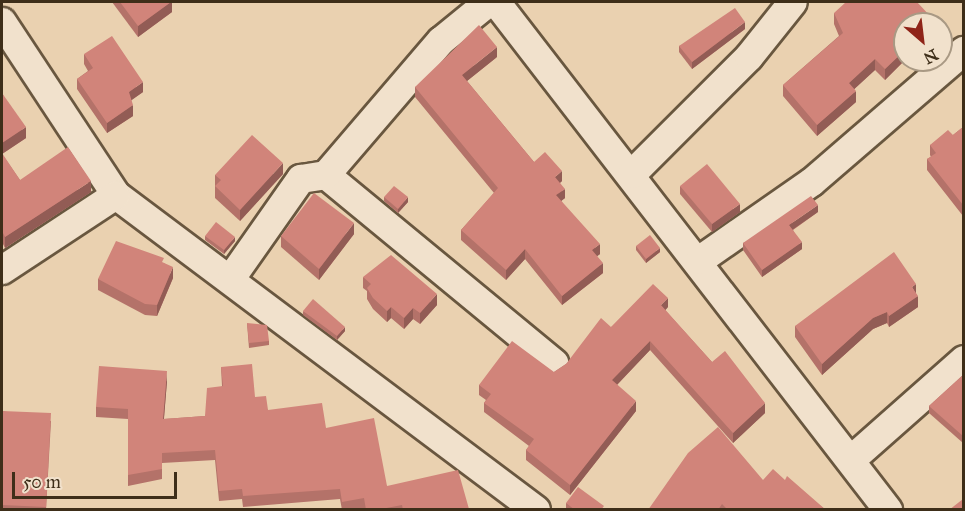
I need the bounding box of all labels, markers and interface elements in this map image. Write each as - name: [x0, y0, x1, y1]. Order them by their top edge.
- north arrow: [893, 12, 953, 72]
- text: N: [920, 45, 941, 68]
- scale bar: [15, 460, 180, 498]
- text: 50 m: [23, 471, 61, 493]

